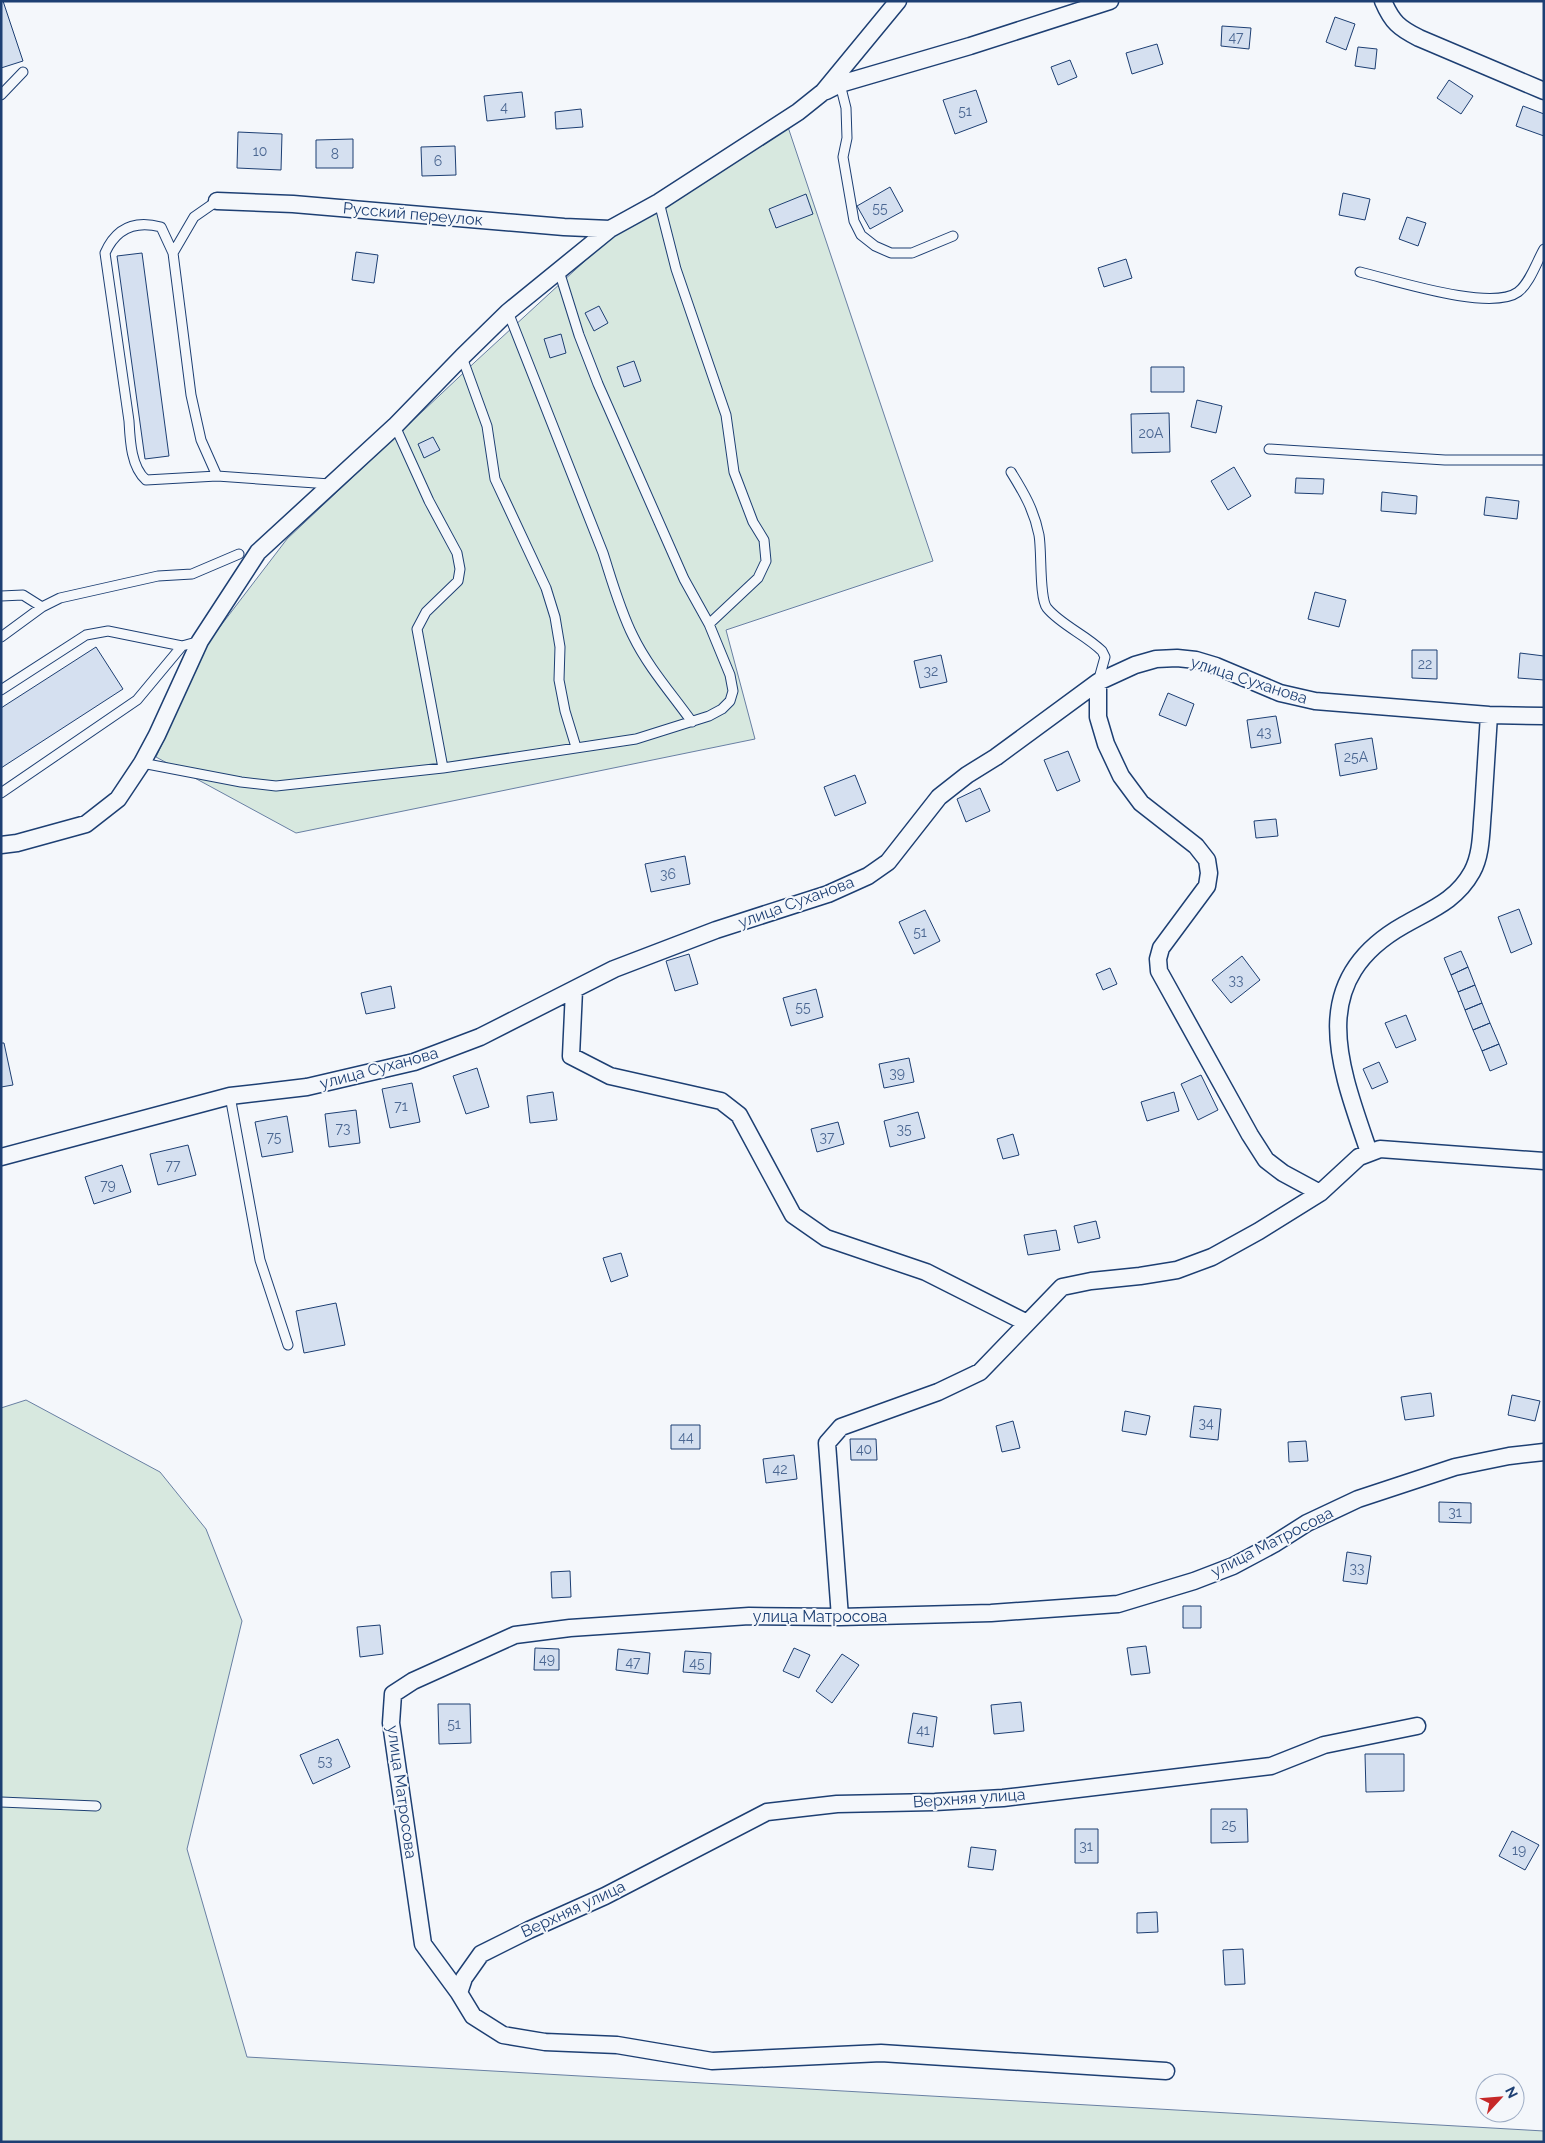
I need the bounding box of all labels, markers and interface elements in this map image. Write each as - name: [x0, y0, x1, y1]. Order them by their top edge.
- house number: 47: [1228, 29, 1244, 45]
- house number: 4: [500, 99, 508, 115]
- house number: 51: [958, 103, 972, 119]
- house number: 10: [253, 143, 267, 159]
- house number: 8: [331, 146, 339, 162]
- house number: 6: [434, 153, 442, 169]
- street label: Русский переулок: [342, 198, 484, 230]
- house number: 55: [872, 200, 888, 216]
- house number: 20А: [1138, 425, 1164, 441]
- street label: улица Суханова: [1188, 652, 1310, 708]
- house number: 22: [1418, 656, 1432, 672]
- house number: 32: [924, 663, 938, 679]
- house number: 43: [1256, 724, 1272, 740]
- house number: 25А: [1344, 749, 1369, 765]
- house number: 36: [660, 866, 676, 882]
- street label: улица Суханова: [736, 872, 856, 932]
- house number: 51: [913, 924, 927, 940]
- house number: 33: [1229, 972, 1243, 988]
- house number: 55: [795, 999, 811, 1015]
- street label: улица Суханова: [318, 1043, 440, 1093]
- house number: 39: [889, 1065, 905, 1081]
- house number: 71: [394, 1098, 408, 1114]
- house number: 73: [336, 1120, 350, 1136]
- house number: 35: [896, 1121, 912, 1137]
- house number: 75: [267, 1129, 282, 1145]
- house number: 37: [820, 1129, 835, 1145]
- house number: 77: [166, 1157, 181, 1173]
- house number: 79: [100, 1177, 116, 1193]
- house number: 34: [1198, 1415, 1214, 1431]
- house number: 44: [678, 1429, 694, 1445]
- house number: 40: [856, 1441, 872, 1457]
- house number: 42: [773, 1461, 787, 1477]
- street label: улица Матросова: [1208, 1503, 1336, 1581]
- house number: 31: [1448, 1504, 1462, 1520]
- house number: 33: [1350, 1560, 1364, 1576]
- street label: улица Матросова: [753, 1607, 887, 1626]
- house number: 49: [539, 1651, 555, 1667]
- house number: 47: [625, 1654, 641, 1670]
- house number: 45: [689, 1655, 705, 1671]
- house number: 51: [447, 1716, 461, 1732]
- house number: 41: [916, 1722, 930, 1738]
- street label: улица Матросова: [383, 1724, 421, 1860]
- house number: 53: [317, 1753, 333, 1769]
- street label: Верхняя улица: [912, 1785, 1026, 1811]
- house number: 25: [1222, 1817, 1237, 1833]
- house number: 31: [1079, 1838, 1093, 1854]
- house number: 19: [1512, 1842, 1526, 1858]
- street label: Верхняя улица: [518, 1877, 628, 1941]
- north arrow: [1475, 2073, 1525, 2123]
- text: N: [1502, 2084, 1521, 2101]

